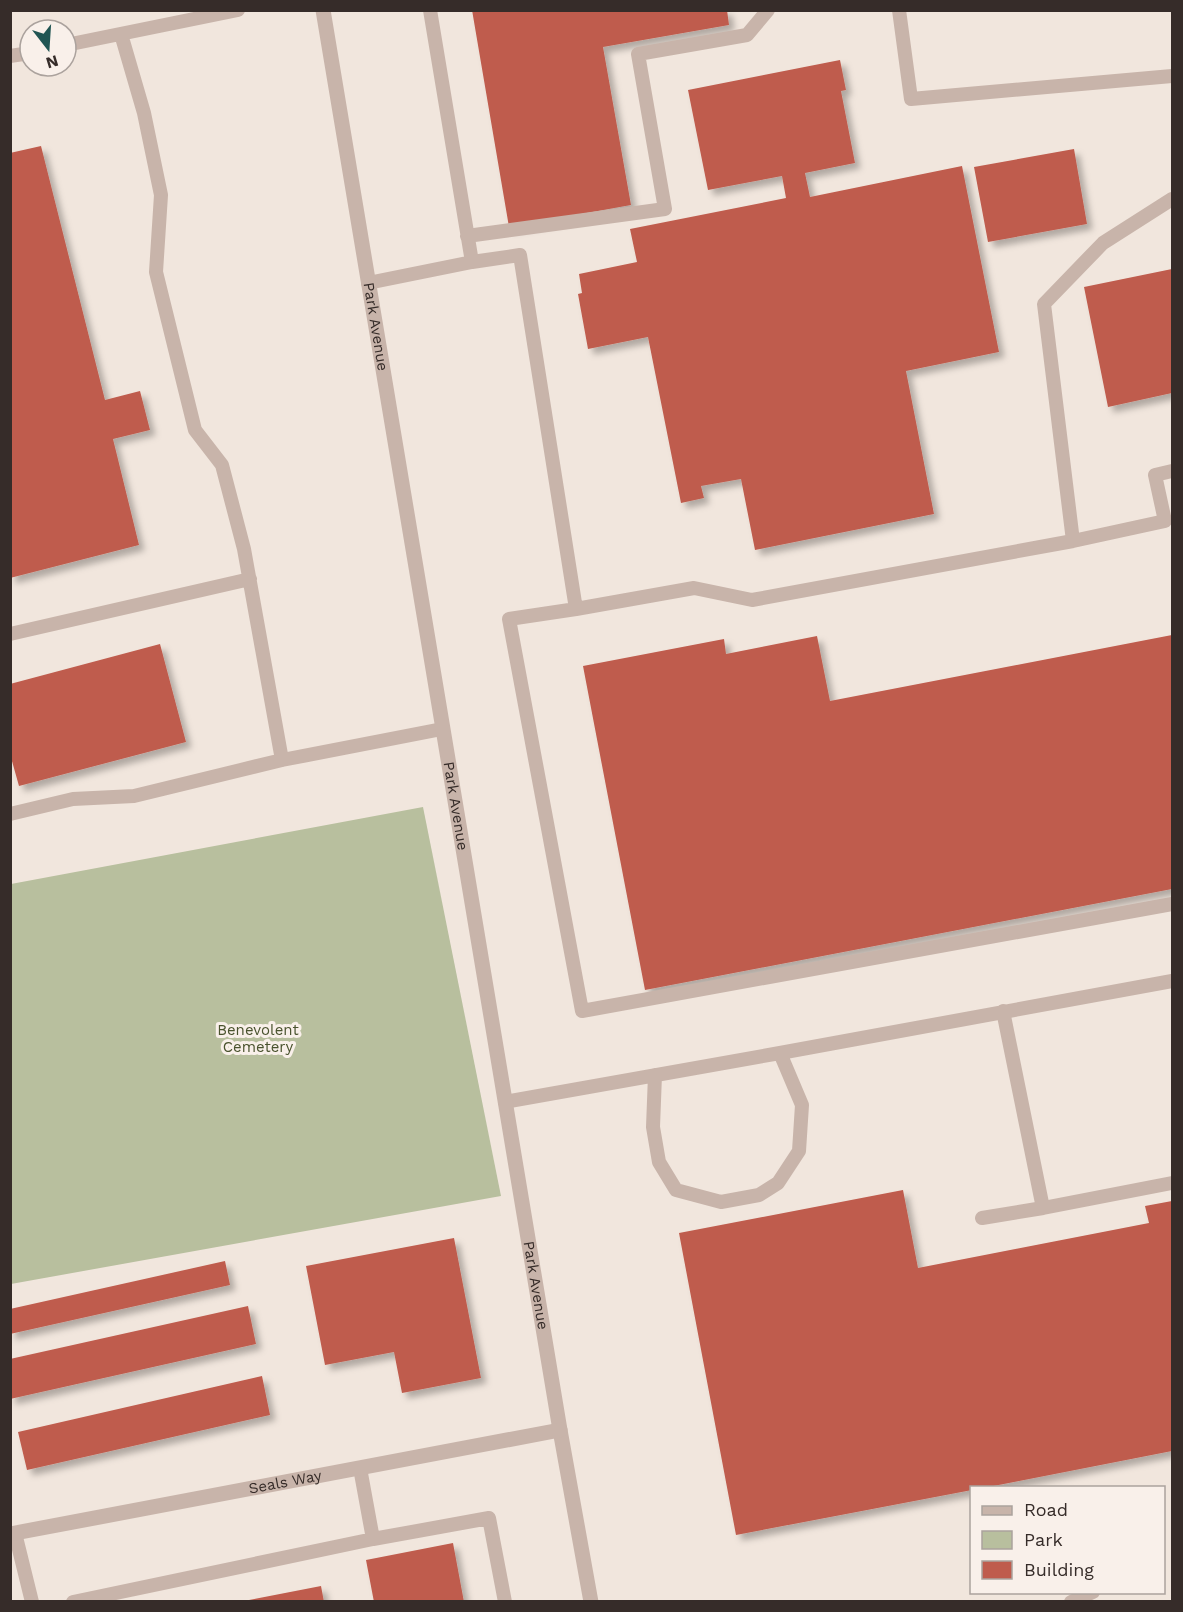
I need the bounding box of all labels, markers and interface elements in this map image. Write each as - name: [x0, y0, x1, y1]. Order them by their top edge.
- north arrow: [18, 18, 78, 78]
- text: N: [44, 51, 61, 73]
- street label: Park Avenue: [360, 281, 392, 372]
- street label: Park Avenue: [440, 760, 472, 852]
- park label: Benevolent Cemetery: [217, 1021, 300, 1056]
- street label: Park Avenue: [520, 1240, 552, 1331]
- street label: Seals Way: [247, 1466, 323, 1498]
- legend: [970, 1486, 1165, 1594]
- text: Road: [1024, 1499, 1068, 1520]
- text: Park: [1024, 1529, 1063, 1550]
- text: Building: [1024, 1559, 1094, 1580]

